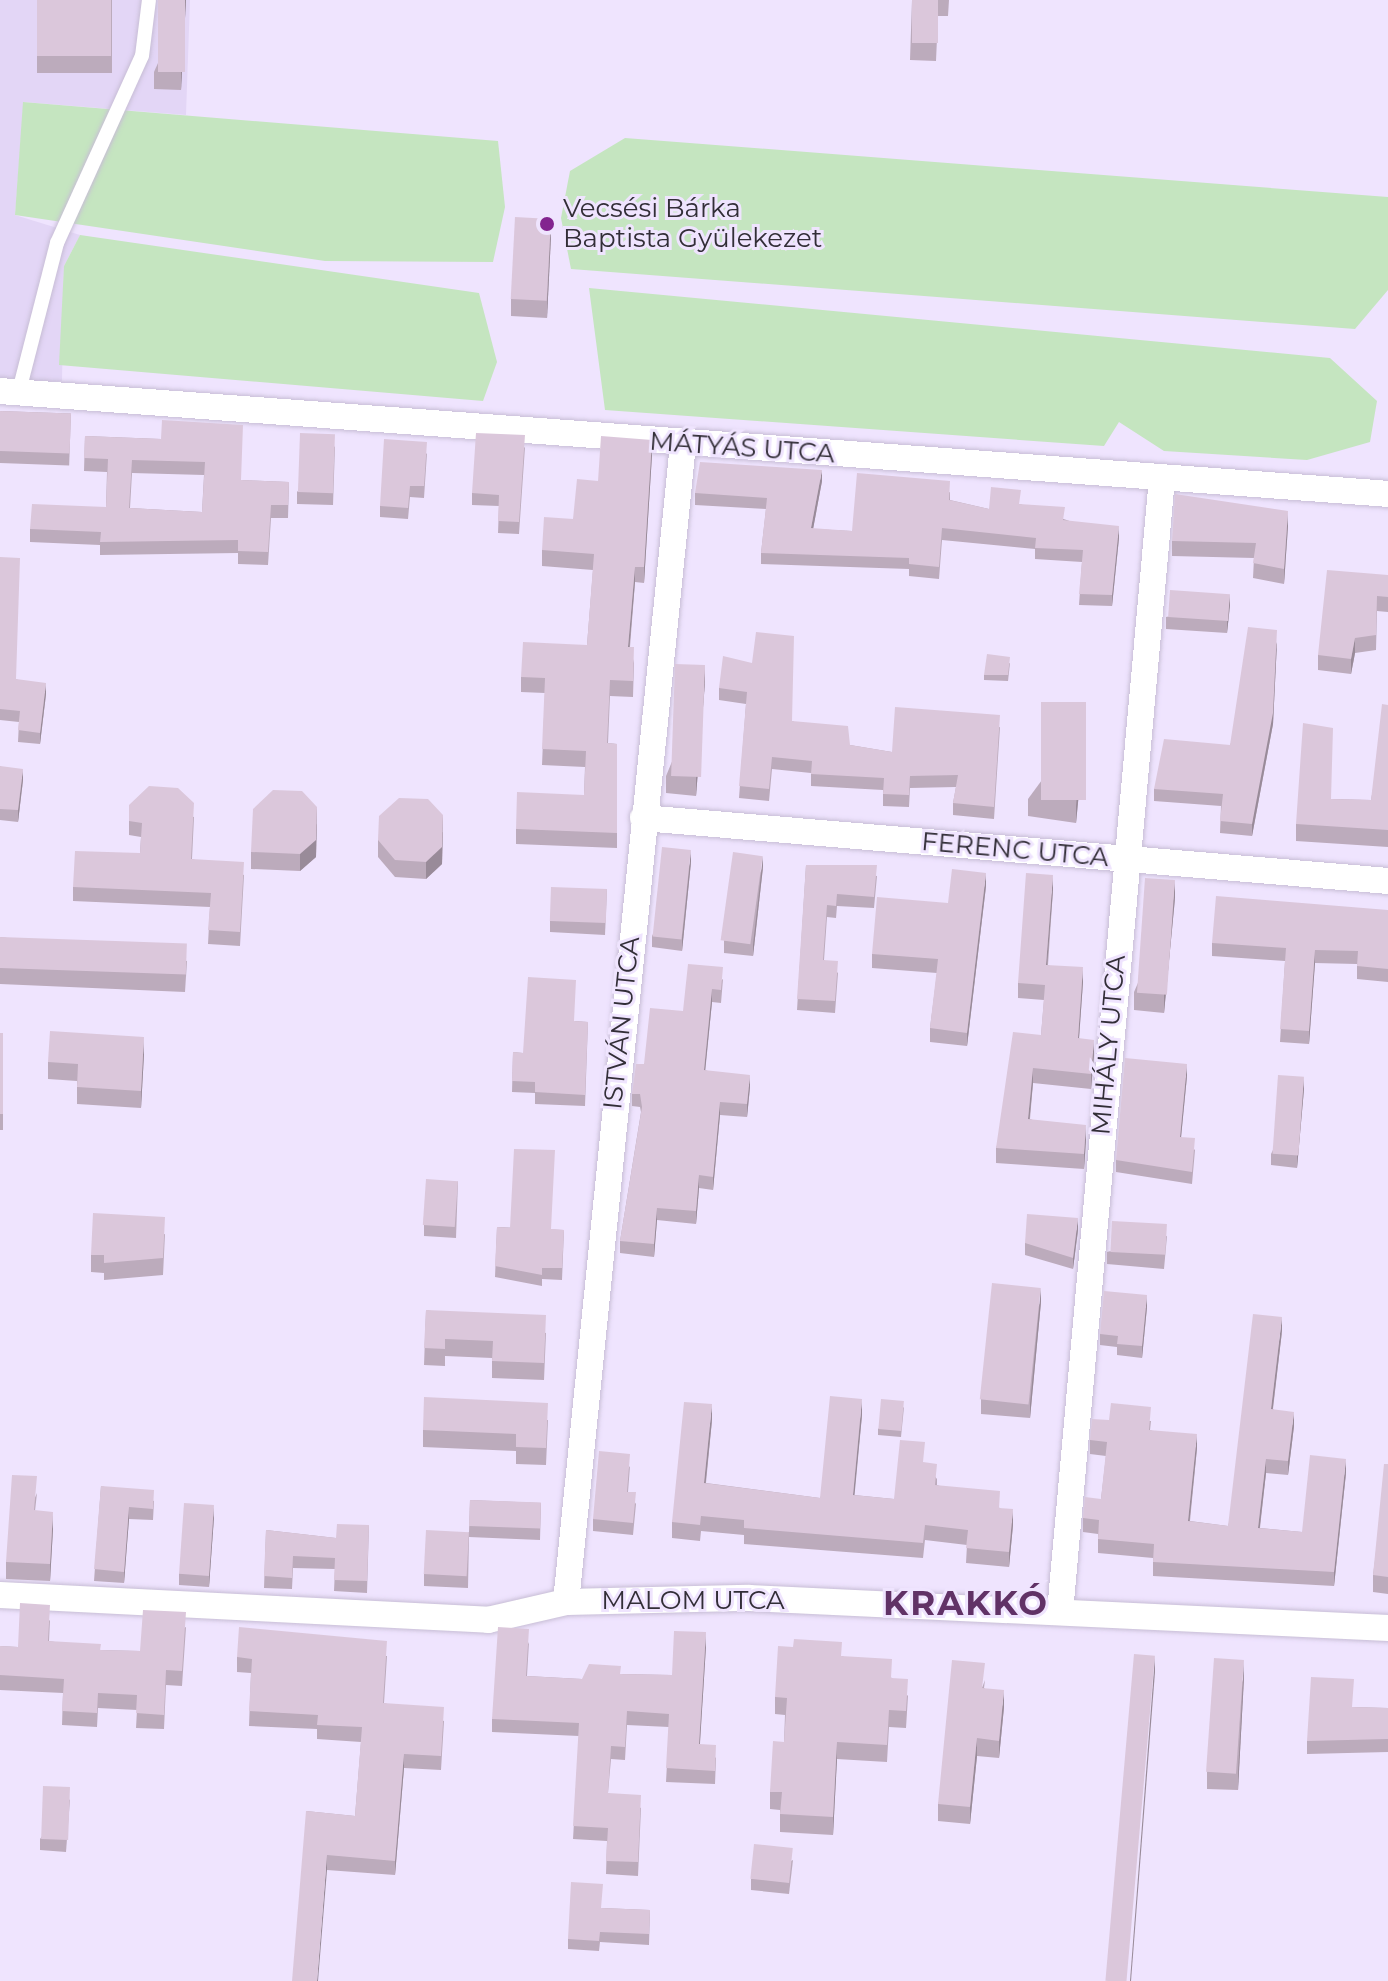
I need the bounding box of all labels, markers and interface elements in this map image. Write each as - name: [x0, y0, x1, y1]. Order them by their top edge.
- place label: Vecsési Bárka Baptista Gyülekezet: [563, 193, 822, 254]
- marker: Vecsési Bárka Baptista Gyülekezet: [538, 215, 556, 233]
- street label: MÁTYÁS UTCA: [648, 426, 836, 470]
- street label: FERENC UTCA: [920, 826, 1110, 874]
- street label: ISTVÁN UTCA: [597, 935, 647, 1111]
- street label: MIHÁLY UTCA: [1086, 954, 1132, 1136]
- district label: KRAKKÓ: [883, 1584, 1049, 1624]
- street label: MALOM UTCA: [601, 1585, 785, 1617]

